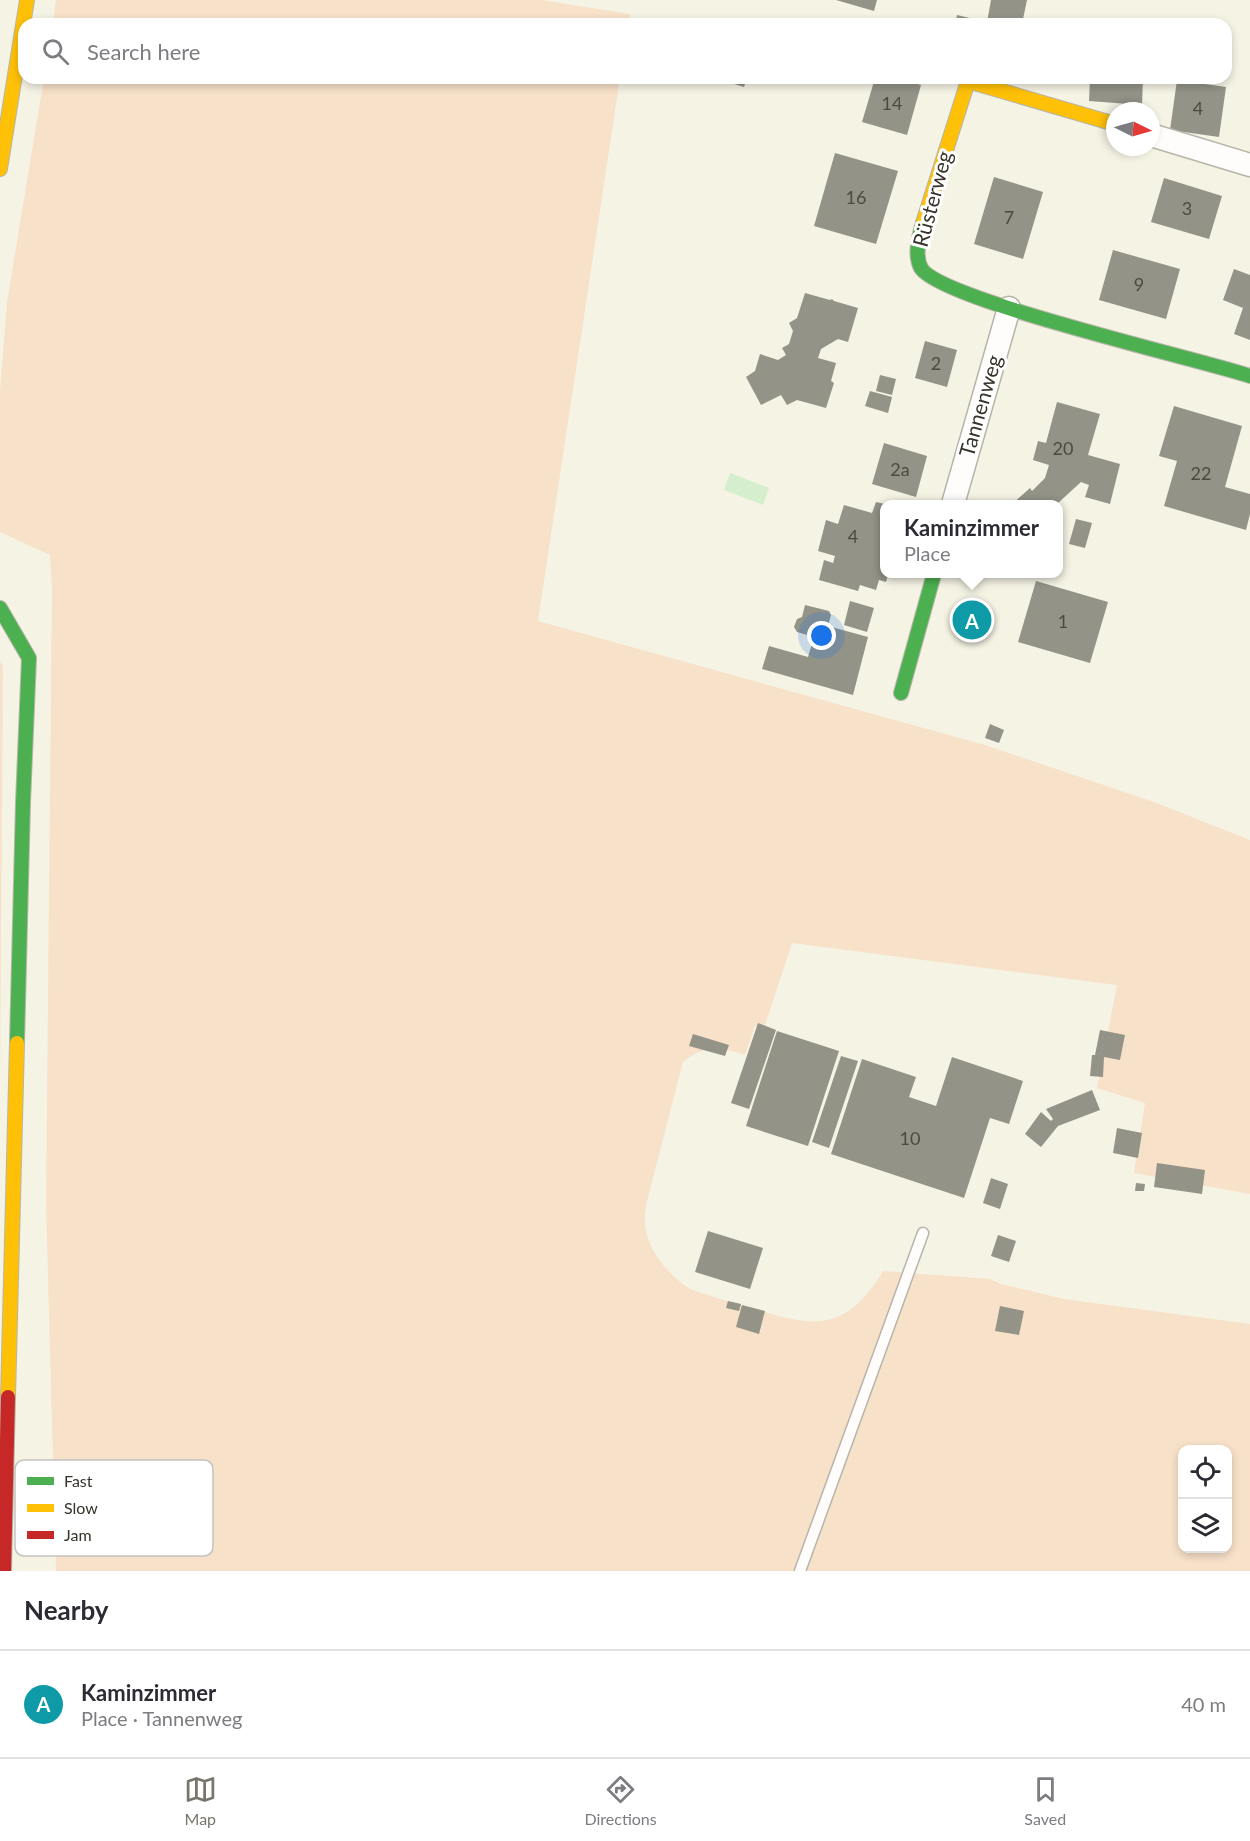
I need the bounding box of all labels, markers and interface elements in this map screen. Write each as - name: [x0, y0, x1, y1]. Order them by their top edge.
- search box: [18, 18, 1232, 84]
- icon: search: [39, 35, 72, 68]
- text: Search here: [87, 38, 200, 65]
- house number: 14: [882, 92, 902, 114]
- house number: 4: [1193, 97, 1203, 119]
- north arrow: [1106, 102, 1160, 156]
- street label: Rüsterweg: [907, 148, 956, 249]
- house number: 16: [846, 186, 866, 208]
- house number: 3: [1182, 197, 1192, 219]
- house number: 7: [1004, 206, 1014, 228]
- house number: 9: [1134, 273, 1144, 295]
- house number: 2: [931, 352, 941, 374]
- street label: Tannenweg: [953, 352, 1006, 459]
- house number: 20: [1053, 437, 1073, 459]
- house number: 2a: [890, 458, 910, 480]
- house number: 22: [1191, 462, 1211, 484]
- popup: [880, 500, 1063, 578]
- text: Kaminzimmer: [904, 514, 1039, 541]
- house number: 4: [848, 525, 858, 547]
- text: Place: [904, 541, 950, 565]
- pin: A: [952, 598, 992, 642]
- house number: 1: [1058, 610, 1068, 632]
- your location: [807, 621, 836, 650]
- house number: 10: [900, 1127, 920, 1149]
- map controls: [1178, 1445, 1232, 1553]
- button: locate: [1178, 1445, 1232, 1499]
- legend: [15, 1460, 213, 1556]
- text: Fast: [64, 1471, 93, 1490]
- text: Slow: [64, 1498, 98, 1517]
- button: layers: [1178, 1499, 1232, 1553]
- text: Jam: [64, 1525, 92, 1544]
- text: Nearby: [24, 1594, 109, 1626]
- text: Kaminzimmer: [81, 1679, 216, 1706]
- text: A: [37, 1692, 50, 1716]
- text: 40 m: [1181, 1692, 1226, 1716]
- text: Place · Tannenweg: [81, 1706, 242, 1730]
- tab: Map: [184, 1773, 217, 1828]
- tab: Directions: [584, 1773, 657, 1828]
- tab: Saved: [1024, 1773, 1066, 1828]

